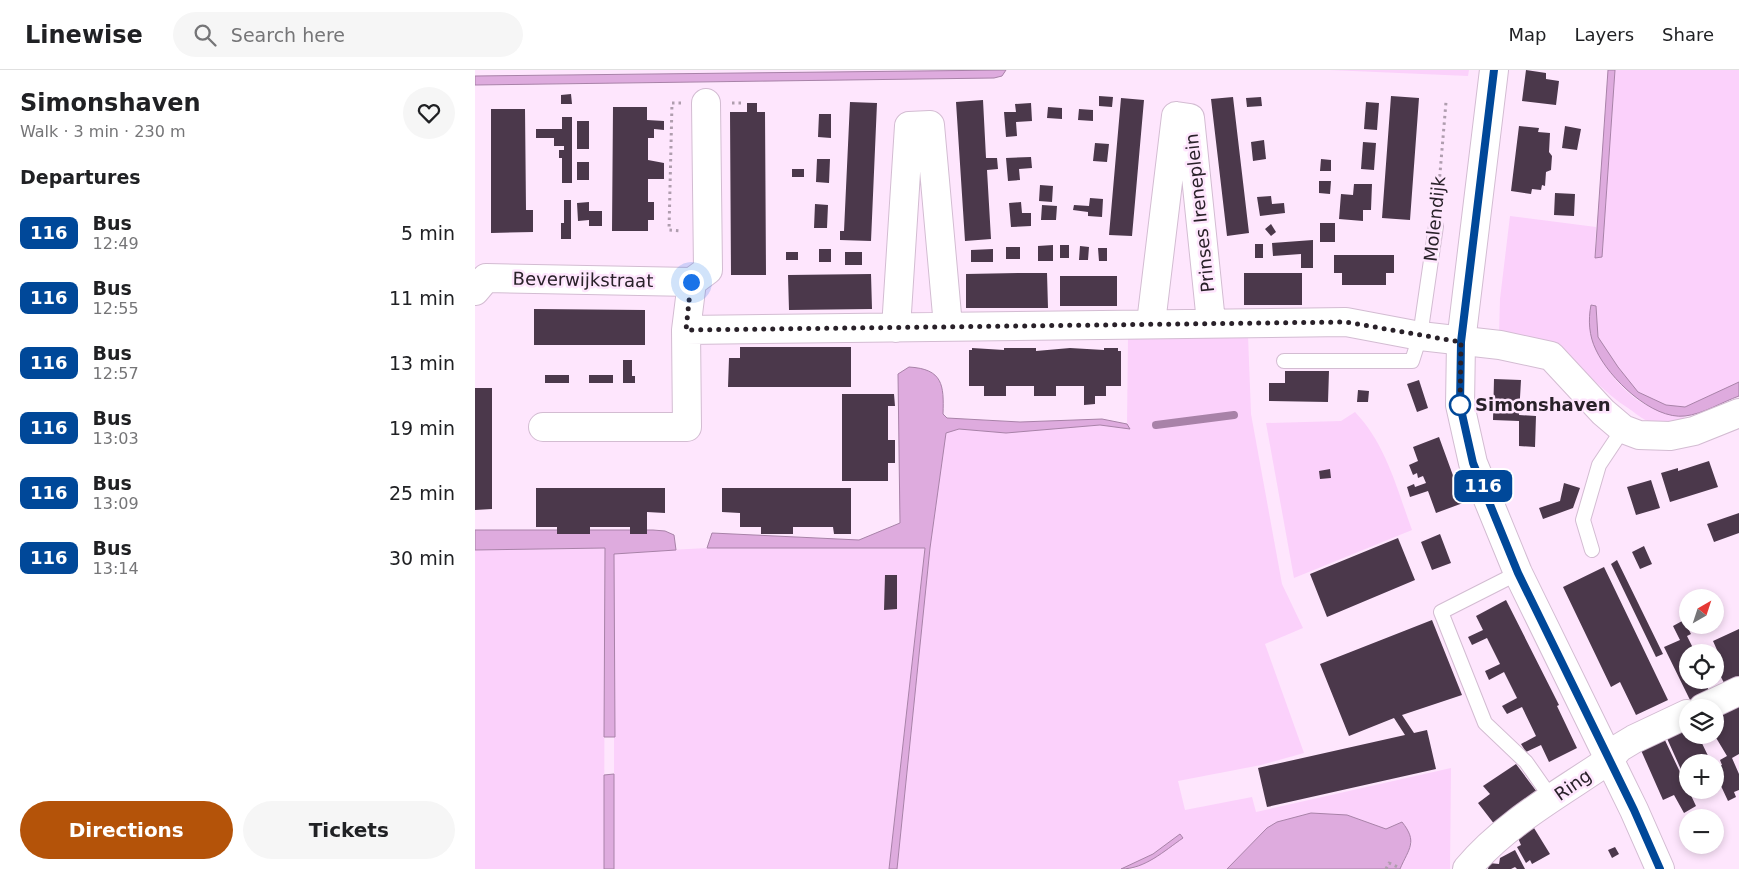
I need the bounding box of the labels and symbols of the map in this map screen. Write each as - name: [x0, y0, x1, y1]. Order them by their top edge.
- street label: Prinses Ireneplein: [1181, 133, 1218, 294]
- street label: Molendijk: [1420, 175, 1449, 263]
- street label: Beverwijkstraat: [513, 268, 654, 291]
- your location: [679, 270, 704, 295]
- marker: Simonshaven: [1449, 394, 1471, 416]
- place label: Simonshaven: [1475, 394, 1611, 415]
- line badge: 116: [1454, 470, 1512, 502]
- north arrow: [1679, 589, 1724, 634]
- street label: Ring: [1550, 764, 1595, 805]

